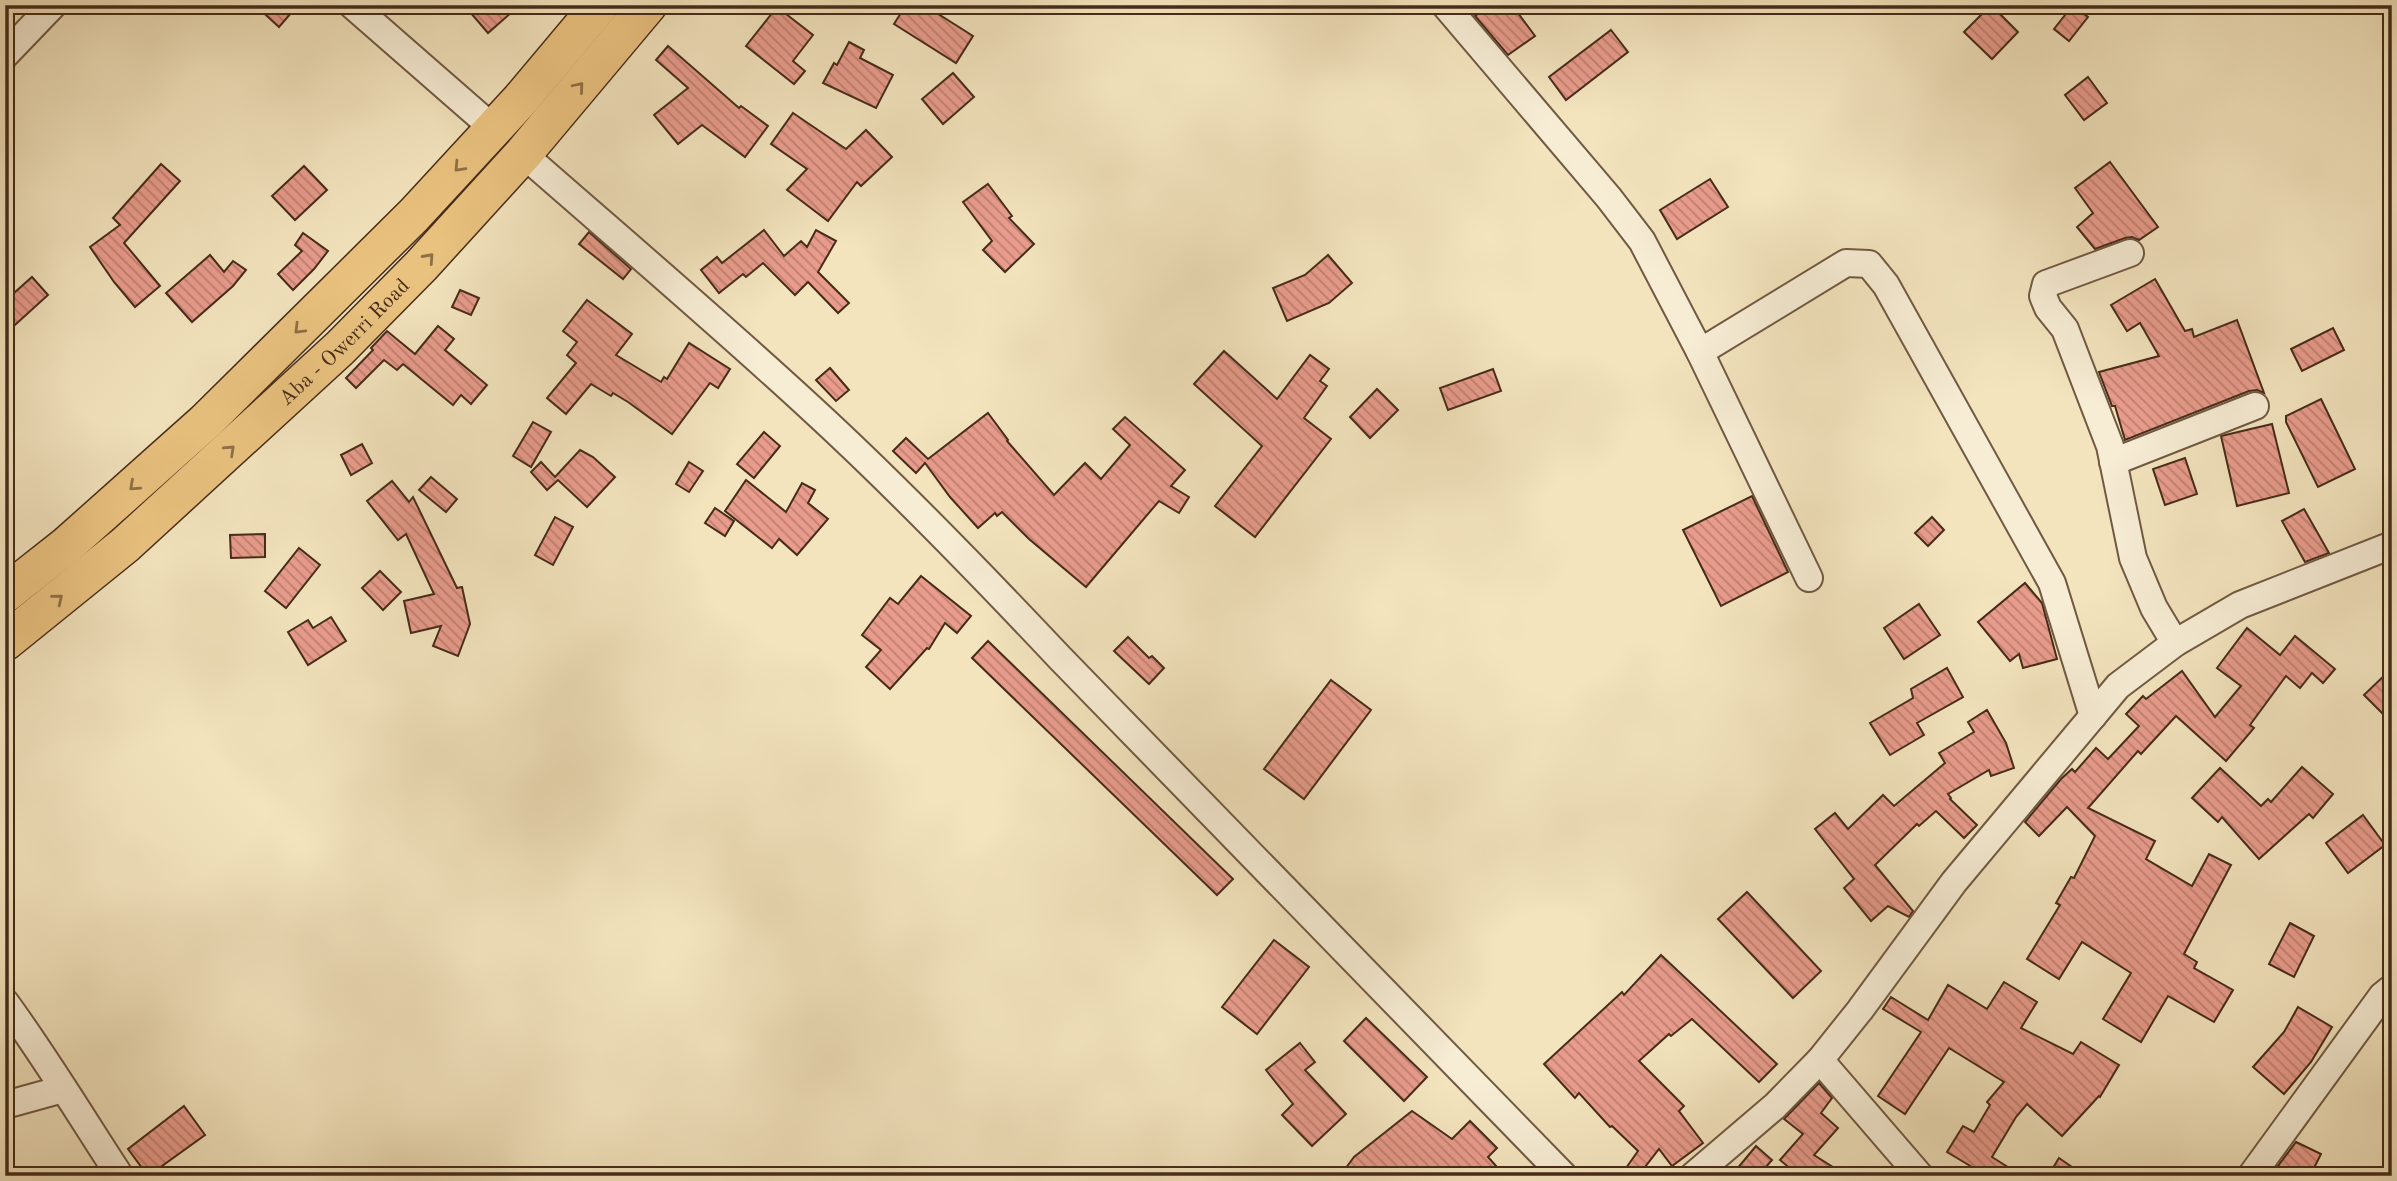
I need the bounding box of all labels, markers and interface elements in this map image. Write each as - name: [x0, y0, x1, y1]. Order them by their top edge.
- one-way arrow: [571, 83, 583, 96]
- one-way arrow: [454, 159, 467, 172]
- one-way arrow: [420, 253, 433, 266]
- street label: Aba - Owerri Road: [276, 275, 414, 410]
- one-way arrow: [294, 321, 307, 334]
- one-way arrow: [222, 446, 235, 459]
- one-way arrow: [129, 477, 142, 490]
- one-way arrow: [51, 595, 63, 608]

